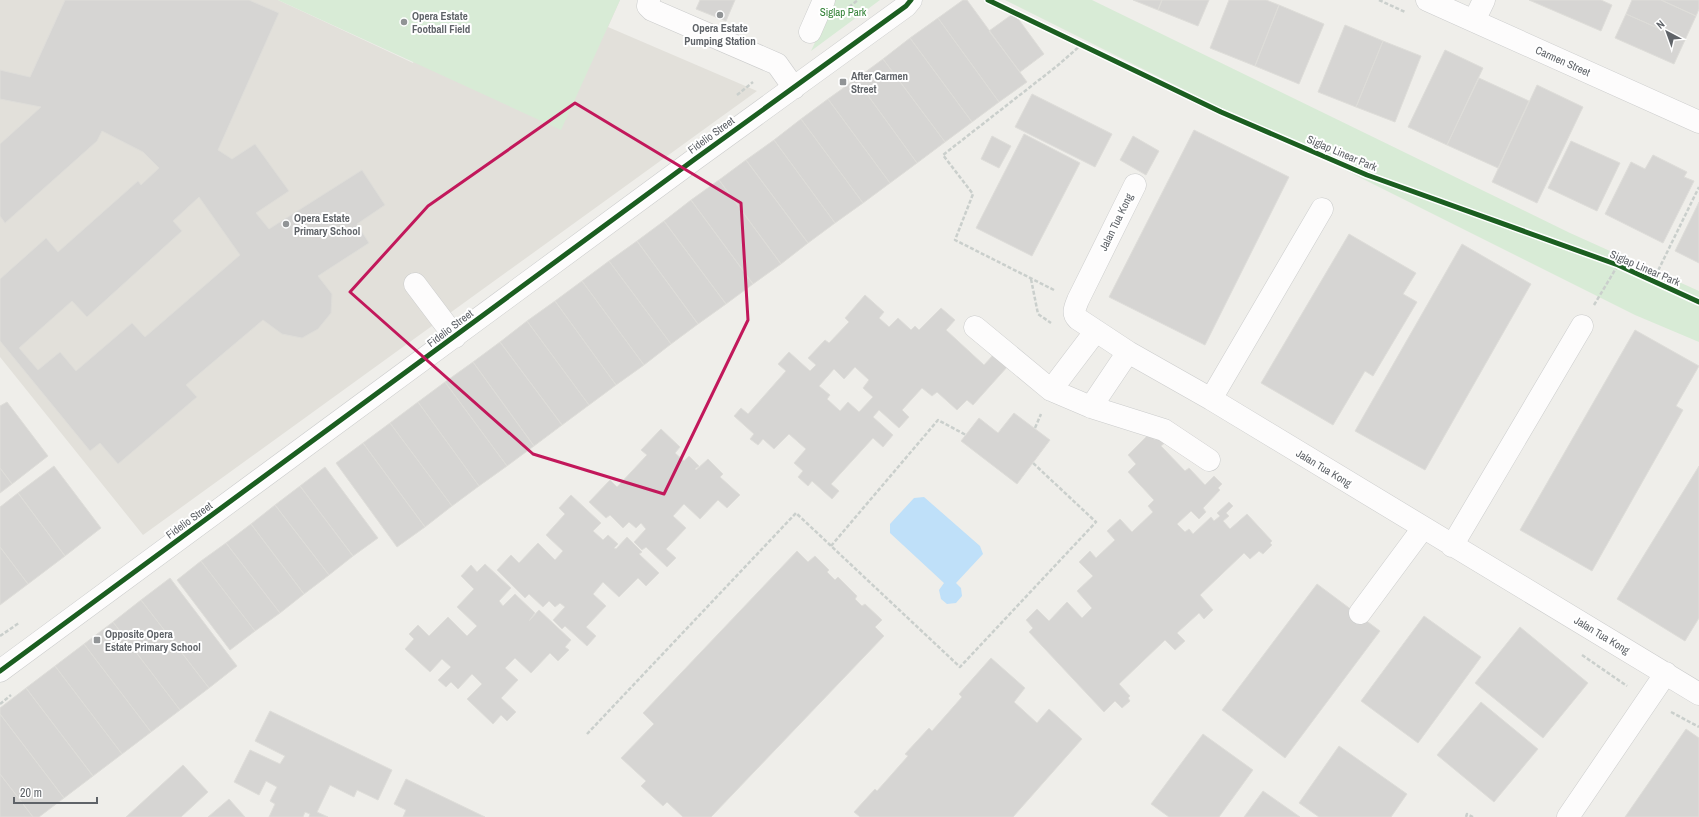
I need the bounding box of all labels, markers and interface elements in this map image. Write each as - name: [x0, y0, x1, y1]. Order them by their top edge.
- park label: Siglap Park: [820, 5, 867, 19]
- place label: Opera Estate Football Field: [412, 9, 470, 36]
- marker: Opera Estate Pumping Station: [715, 10, 725, 20]
- north arrow: [1647, 12, 1687, 52]
- marker: Opera Estate Football Field: [399, 17, 409, 27]
- text: N: [1653, 17, 1667, 32]
- place label: Opera Estate Pumping Station: [684, 21, 756, 48]
- street label: Carmen Street: [1533, 43, 1593, 80]
- place label: After Carmen Street: [851, 69, 908, 96]
- marker: After Carmen Street: [838, 77, 848, 87]
- street label: Fidelio Street: [685, 113, 737, 157]
- street label: Siglap Linear Park: [1305, 132, 1380, 174]
- street label: Jalan Tua Kong: [1096, 191, 1136, 253]
- place label: Opera Estate Primary School: [294, 211, 360, 238]
- marker: Opera Estate Primary School: [281, 219, 291, 229]
- street label: Siglap Linear Park: [1608, 247, 1683, 289]
- street label: Fidelio Street: [424, 306, 476, 350]
- street label: Jalan Tua Kong: [1294, 446, 1354, 490]
- street label: Fidelio Street: [163, 498, 215, 542]
- street label: Jalan Tua Kong: [1572, 613, 1632, 657]
- place label: Opposite Opera Estate Primary School: [105, 627, 201, 654]
- marker: Opposite Opera Estate Primary School: [92, 635, 102, 645]
- scale bar: [14, 779, 97, 805]
- text: 20 m: [20, 785, 42, 801]

